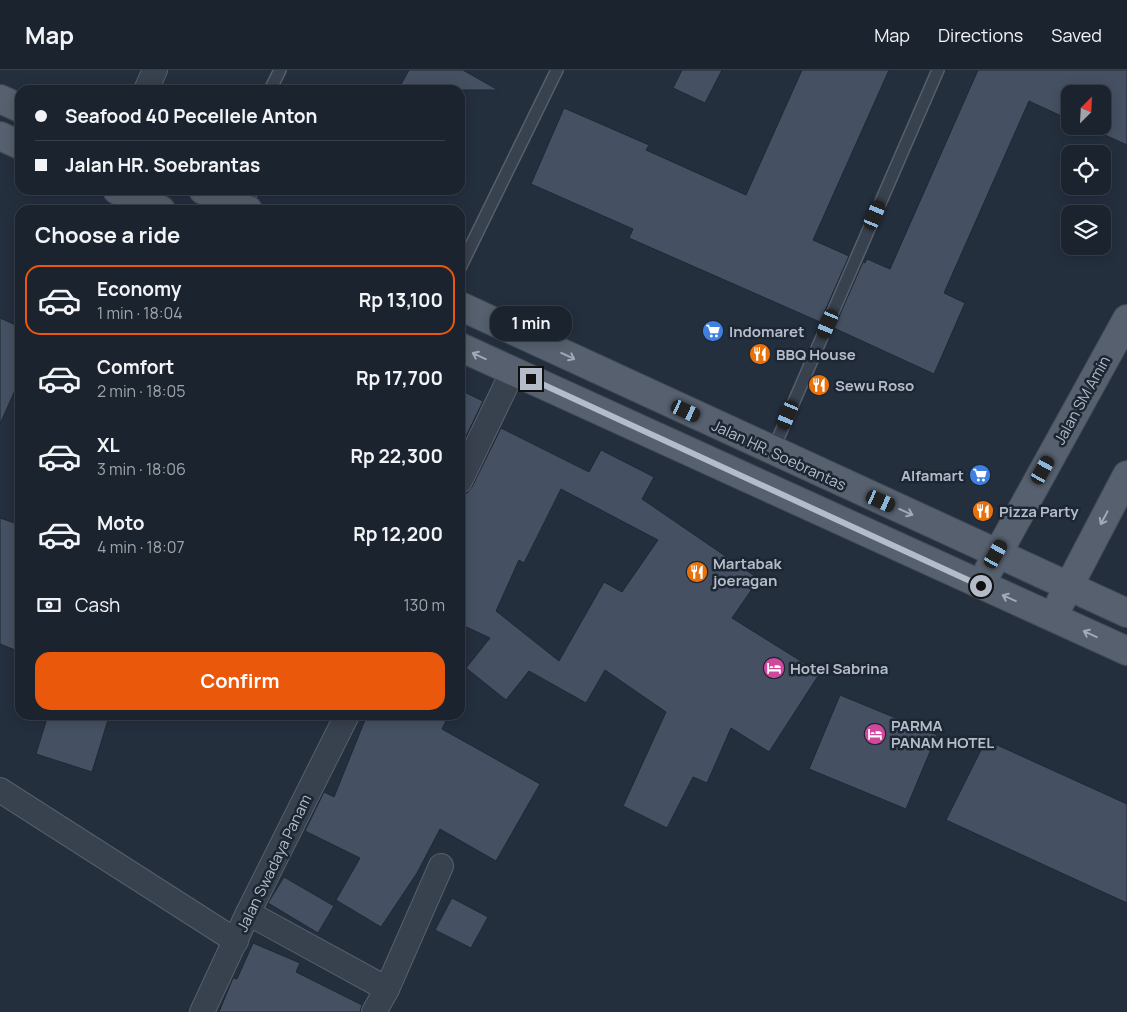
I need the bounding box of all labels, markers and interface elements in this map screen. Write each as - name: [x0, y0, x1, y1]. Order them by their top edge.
- text: Map: [25, 18, 74, 51]
- text: Map: [874, 23, 910, 47]
- text: Directions: [938, 23, 1023, 47]
- text: Saved: [1051, 23, 1102, 47]
- north arrow: [1061, 85, 1111, 135]
- map controls: [1061, 85, 1111, 255]
- text: Seafood 40 Pecellele Anton: [65, 103, 317, 129]
- button: locate: [1061, 145, 1111, 195]
- text: Jalan HR. Soebrantas: [65, 152, 260, 178]
- car: [862, 198, 887, 232]
- button: layers: [1061, 205, 1111, 255]
- text: Choose a ride: [35, 220, 180, 250]
- text: Economy: [97, 276, 181, 302]
- icon: car: [37, 278, 82, 323]
- text: Rp 13,100: [359, 287, 443, 313]
- text: 1 min · 18:04: [97, 302, 183, 324]
- callout: 1 min: [490, 306, 572, 342]
- car: [815, 307, 840, 341]
- text: 1 min: [511, 312, 551, 334]
- supermarket icon: Indomaret: [701, 319, 725, 343]
- place label: Indomaret: [729, 321, 804, 342]
- restaurant icon: BBQ House: [748, 342, 772, 366]
- place label: BBQ House: [776, 344, 856, 365]
- one-way arrow: [472, 350, 487, 360]
- one-way arrow: [560, 352, 575, 361]
- street label: Jalan SM Amin: [1049, 352, 1115, 448]
- text: Comfort: [97, 354, 174, 380]
- icon: car: [37, 356, 82, 401]
- text: Rp 17,700: [356, 365, 443, 391]
- route end: [520, 368, 542, 390]
- restaurant icon: Sewu Roso: [807, 373, 831, 397]
- place label: Sewu Roso: [835, 375, 914, 396]
- text: 2 min · 18:05: [97, 380, 185, 402]
- car: [669, 398, 702, 424]
- car: [775, 398, 800, 432]
- street label: Jalan HR. Soebrantas: [708, 415, 850, 495]
- text: XL: [97, 432, 120, 458]
- icon: car: [37, 434, 82, 479]
- text: Rp 22,300: [351, 443, 443, 469]
- car: [1029, 453, 1056, 487]
- text: 3 min · 18:06: [97, 458, 186, 480]
- supermarket icon: Alfamart: [968, 463, 992, 487]
- place label: Alfamart: [901, 465, 964, 486]
- car: [864, 488, 897, 514]
- restaurant icon: Pizza Party: [971, 499, 995, 523]
- place label: Pizza Party: [999, 501, 1079, 522]
- one-way arrow: [898, 508, 913, 518]
- text: Moto: [97, 510, 144, 536]
- one-way arrow: [1099, 510, 1108, 525]
- icon: car: [37, 512, 82, 557]
- text: Rp 12,200: [353, 521, 443, 547]
- text: 4 min · 18:07: [97, 536, 185, 558]
- car: [982, 537, 1009, 571]
- place label: Martabak joeragan: [712, 553, 782, 591]
- restaurant icon: Martabak joeragan: [685, 560, 709, 584]
- route start: [970, 575, 992, 597]
- icon: cash: [35, 591, 63, 619]
- text: Cash: [75, 592, 120, 618]
- one-way arrow: [1002, 593, 1017, 603]
- text: 130 m: [403, 594, 445, 616]
- one-way arrow: [1083, 629, 1098, 639]
- button: Confirm: [35, 652, 445, 710]
- hotel icon: Hotel Sabrina: [762, 656, 786, 680]
- place label: Hotel Sabrina: [790, 658, 888, 679]
- place label: PARMA PANAM HOTEL: [891, 715, 994, 753]
- hotel icon: PARMA PANAM HOTEL: [863, 722, 887, 746]
- street label: Jalan Swadaya Panam: [232, 791, 316, 935]

